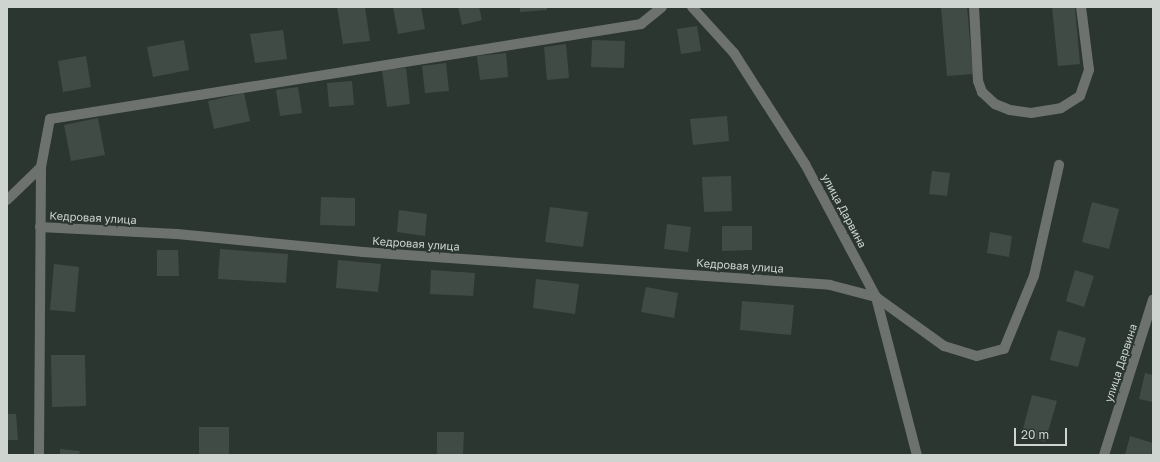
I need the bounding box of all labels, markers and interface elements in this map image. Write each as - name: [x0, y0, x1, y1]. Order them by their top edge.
- street label: улица Дарвина: [819, 172, 869, 250]
- street label: Кедровая улица: [49, 209, 137, 227]
- street label: Кедровая улица: [372, 234, 460, 254]
- street label: Кедровая улица: [696, 256, 784, 276]
- street label: улица Дарвина: [1102, 322, 1140, 404]
- scale bar: [1016, 420, 1069, 446]
- text: 20 m: [1021, 427, 1049, 442]

